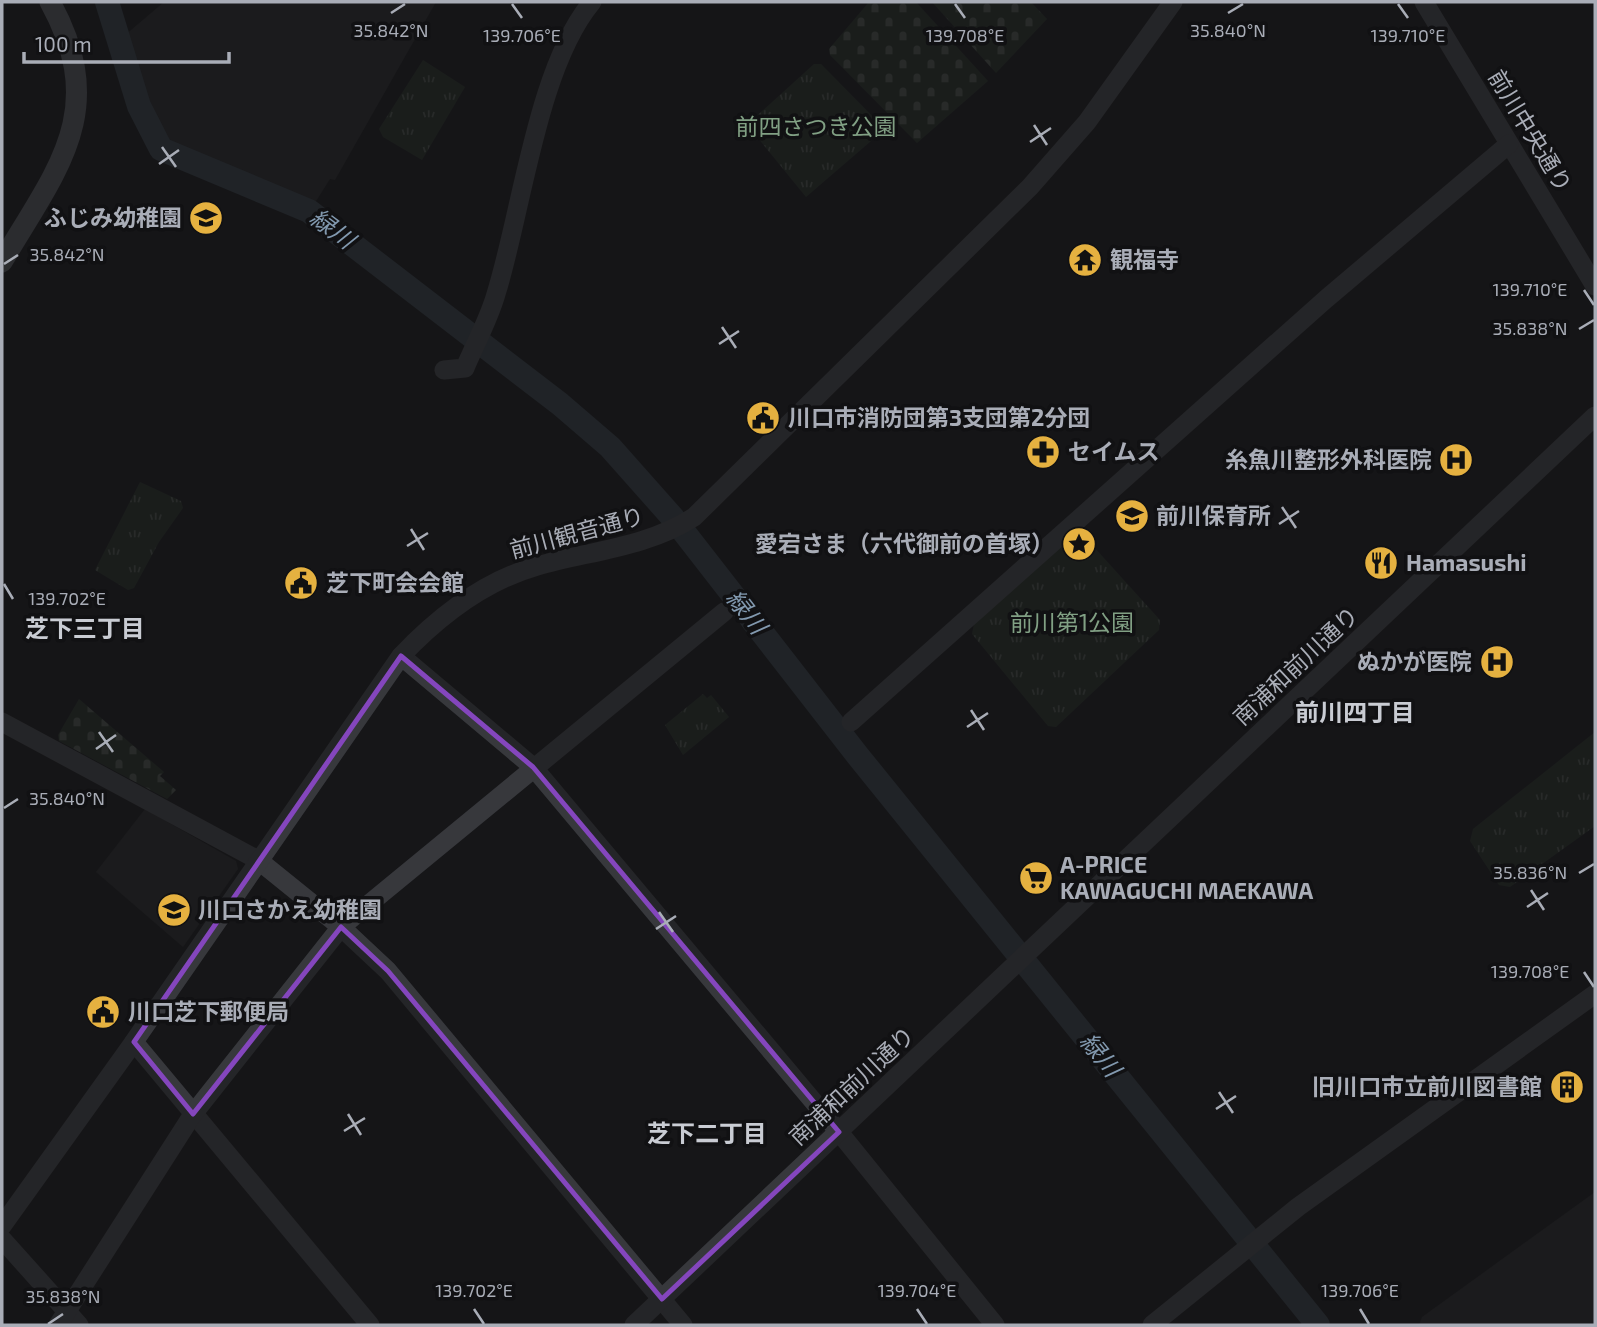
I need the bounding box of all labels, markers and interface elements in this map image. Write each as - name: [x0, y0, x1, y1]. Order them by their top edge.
- text: 35.842°N: [353, 19, 429, 41]
- text: 35.840°N: [1190, 19, 1266, 41]
- scale bar: [24, 21, 229, 65]
- text: 139.706°E: [483, 24, 561, 46]
- text: 139.708°E: [926, 24, 1004, 46]
- text: 139.710°E: [1371, 24, 1445, 46]
- text: 100 m: [35, 31, 92, 56]
- street label: 前川中央通り: [1483, 64, 1578, 197]
- park label: 前四さつき公園: [736, 112, 897, 140]
- school or university icon: ふじみ幼稚園: [187, 199, 225, 237]
- water label: 緑川: [305, 202, 363, 256]
- place label: ふじみ幼稚園: [44, 203, 182, 231]
- temple icon: 観福寺: [1066, 241, 1104, 279]
- text: 35.842°N: [29, 243, 105, 265]
- place label: 観福寺: [1110, 245, 1179, 273]
- text: 139.710°E: [1493, 278, 1567, 300]
- text: 35.838°N: [1493, 317, 1567, 339]
- public building icon: 川口市消防団第3支団第2分団: [744, 399, 782, 437]
- place label: 川口市消防団第3支団第2分団: [788, 403, 1090, 431]
- pharmacy icon: セイムス: [1024, 433, 1062, 471]
- place label: セイムス: [1068, 437, 1160, 465]
- hospital icon: 糸魚川整形外科医院: [1437, 441, 1475, 479]
- place label: 糸魚川整形外科医院: [1225, 445, 1432, 473]
- school or university icon: 前川保育所: [1113, 497, 1151, 535]
- street label: 前川観音通り: [506, 501, 647, 563]
- place label: 前川保育所: [1156, 501, 1271, 529]
- place icon: 愛宕さま（六代御前の首塚）: [1060, 525, 1098, 563]
- place label: 愛宕さま（六代御前の首塚）: [755, 529, 1054, 557]
- restaurant icon: Hamasushi: [1362, 544, 1400, 582]
- place label: Hamasushi: [1406, 548, 1527, 576]
- public building icon: 芝下町会会館: [282, 564, 320, 602]
- place label: 芝下町会会館: [326, 568, 464, 596]
- water label: 緑川: [721, 583, 775, 641]
- text: 139.702°E: [28, 587, 106, 609]
- street label: 南浦和前川通り: [1227, 600, 1364, 730]
- park label: 前川第1公園: [1010, 608, 1134, 636]
- district label: 芝下三丁目: [25, 613, 145, 642]
- hospital icon: ぬかが医院: [1478, 643, 1516, 681]
- place label: ぬかが医院: [1357, 647, 1472, 675]
- district label: 前川四丁目: [1295, 697, 1415, 726]
- text: 35.840°N: [29, 787, 105, 809]
- place label: A-PRICE KAWAGUCHI MAEKAWA: [1060, 850, 1313, 904]
- supermarket icon: A-PRICE KAWAGUCHI MAEKAWA: [1017, 859, 1055, 897]
- text: 35.836°N: [1493, 861, 1567, 883]
- school or university icon: 川口さかえ幼稚園: [155, 891, 193, 929]
- place label: 川口さかえ幼稚園: [198, 895, 382, 923]
- text: 139.708°E: [1491, 960, 1569, 982]
- public building icon: 川口芝下郵便局: [84, 993, 122, 1031]
- place label: 川口芝下郵便局: [128, 997, 289, 1025]
- street label: 南浦和前川通り: [783, 1020, 920, 1150]
- water label: 緑川: [1075, 1026, 1129, 1084]
- building icon: 旧川口市立前川図書館: [1548, 1068, 1586, 1106]
- place label: 旧川口市立前川図書館: [1312, 1072, 1542, 1100]
- district label: 芝下二丁目: [647, 1118, 767, 1147]
- text: 139.702°E: [435, 1279, 513, 1301]
- text: 139.704°E: [878, 1279, 956, 1301]
- text: 139.706°E: [1321, 1279, 1399, 1301]
- text: 35.838°N: [26, 1285, 100, 1307]

